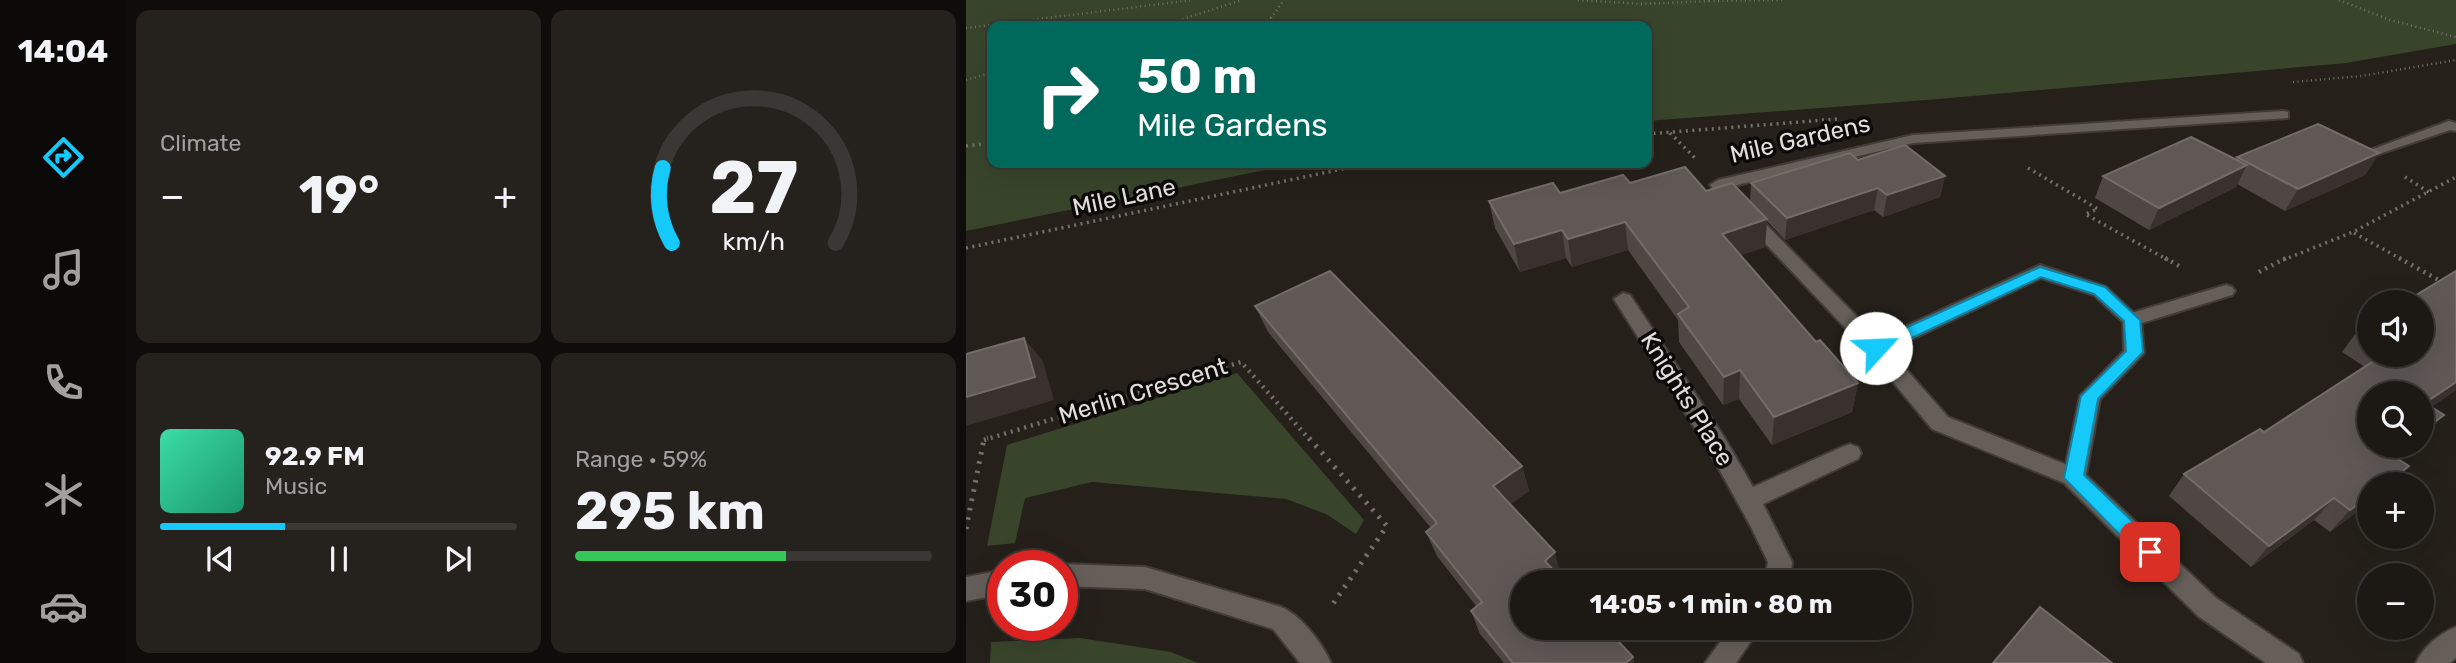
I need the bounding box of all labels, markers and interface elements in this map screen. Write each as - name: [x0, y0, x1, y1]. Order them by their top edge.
- text: 14:04: [18, 32, 108, 70]
- text: 50 m: [1137, 47, 1257, 105]
- icon: right: [1022, 49, 1113, 140]
- text: Mile Gardens: [1137, 106, 1328, 144]
- street label: Mile Gardens: [1727, 109, 1873, 169]
- text: Climate: [160, 129, 241, 157]
- icon: directions: [39, 133, 88, 182]
- text: 27: [709, 145, 798, 231]
- text: 19°: [299, 164, 379, 226]
- street label: Mile Lane: [1070, 172, 1178, 222]
- text: −: [160, 173, 185, 219]
- text: +: [493, 173, 517, 219]
- text: km/h: [722, 226, 785, 255]
- icon: music: [39, 245, 88, 294]
- map controls: [2357, 290, 2434, 640]
- button: sound: [2357, 290, 2434, 367]
- position arrow: [1839, 311, 1913, 385]
- street label: Knights Place: [1635, 327, 1739, 471]
- street label: Merlin Crescent: [1055, 352, 1231, 430]
- icon: phone: [39, 358, 88, 407]
- button: search: [2357, 381, 2434, 458]
- text: 92.9 FM: [265, 441, 365, 472]
- text: Range · 59%: [575, 445, 707, 473]
- icon: climate: [39, 470, 88, 519]
- text: Music: [265, 472, 327, 500]
- button: +: [2357, 472, 2434, 549]
- text: 295 km: [575, 480, 765, 542]
- pin: [2120, 522, 2180, 582]
- icon: arrive: [2131, 533, 2169, 571]
- icon: previous: [201, 540, 239, 578]
- icon: pause: [320, 540, 358, 578]
- icon: next: [439, 540, 477, 578]
- speed limit sign: 30: [987, 550, 1078, 641]
- button: −: [2357, 563, 2434, 640]
- icon: car: [39, 582, 88, 631]
- text: 14:05 · 1 min · 80 m: [1589, 589, 1833, 620]

